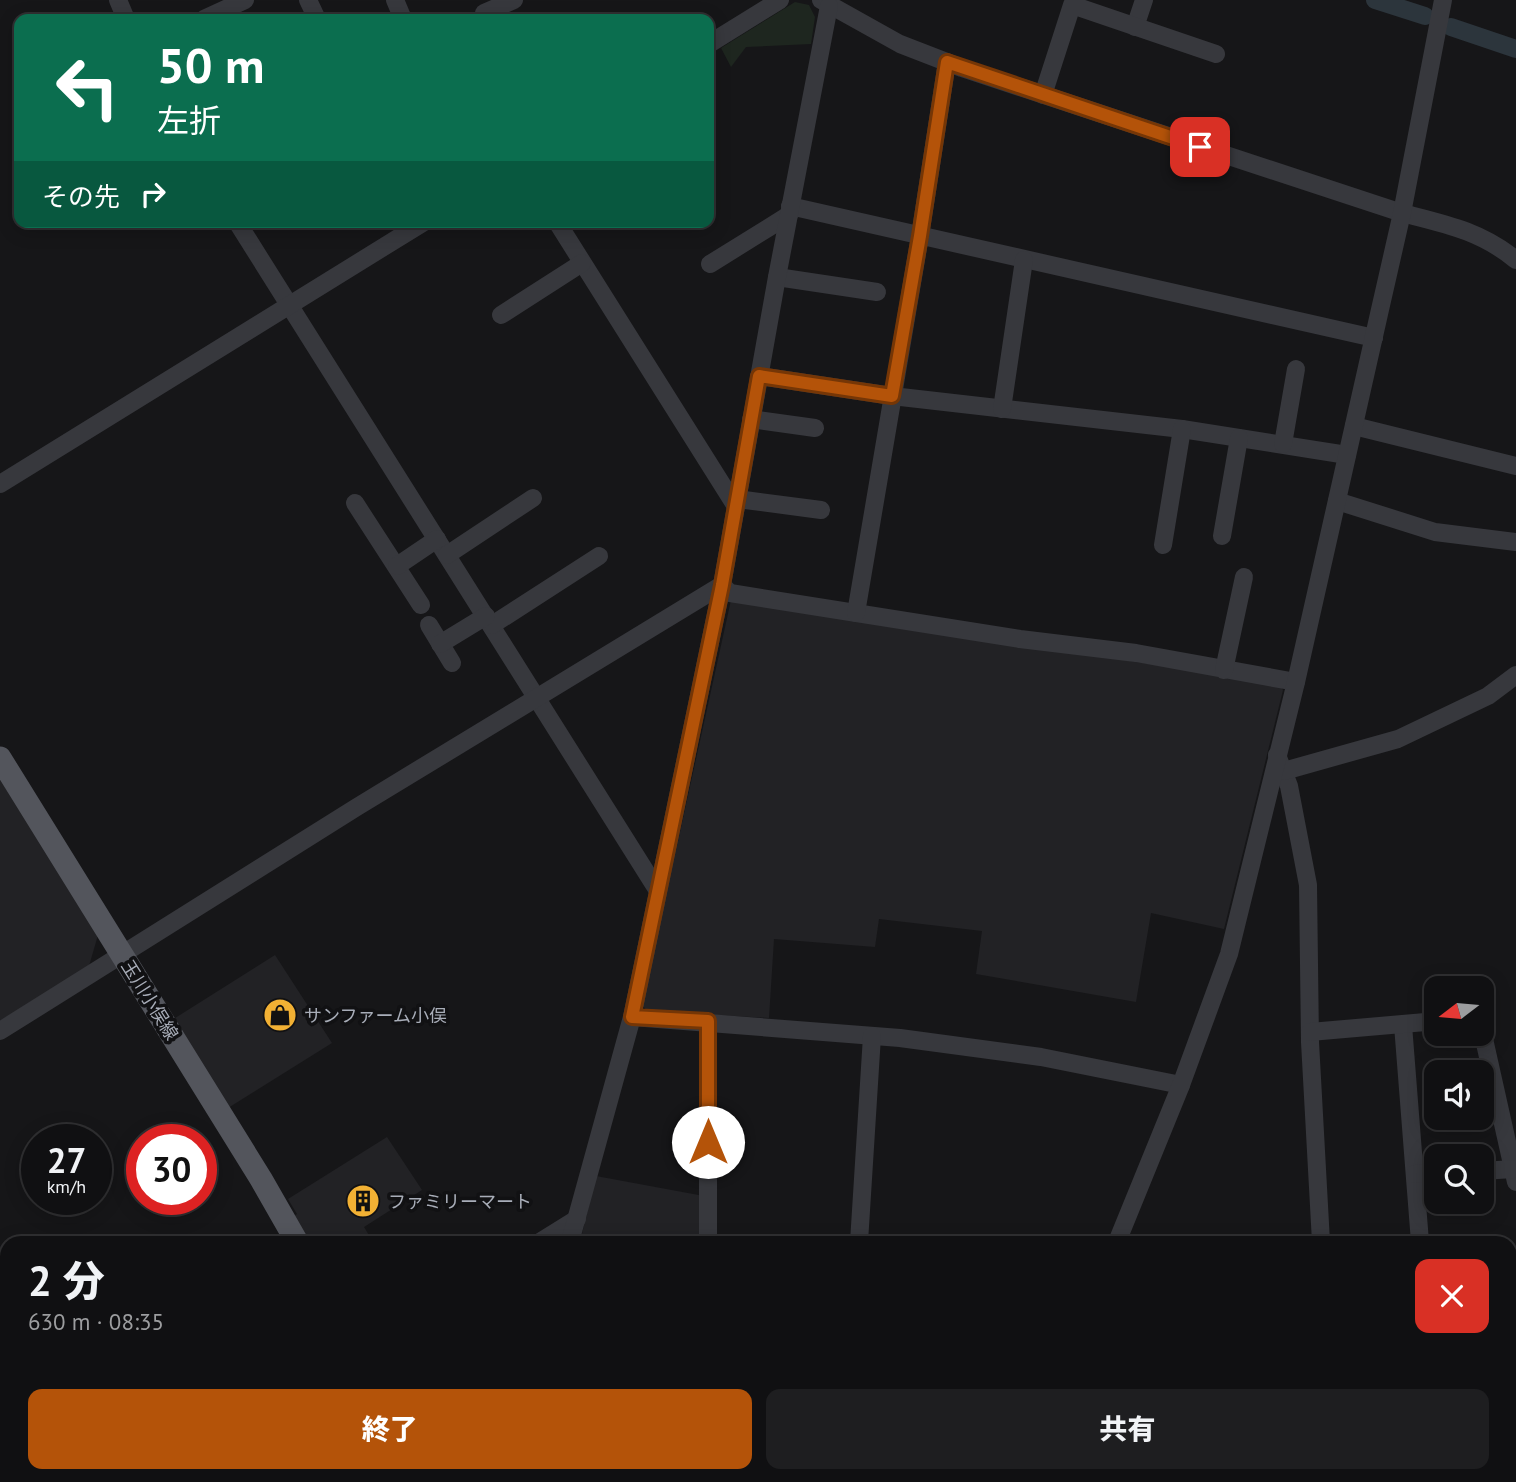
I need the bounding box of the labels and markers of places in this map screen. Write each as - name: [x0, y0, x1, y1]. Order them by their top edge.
- pin: [1170, 117, 1230, 177]
- shop icon: サンファーム小俣: [261, 996, 299, 1034]
- place label: サンファーム小俣: [304, 1004, 447, 1027]
- building icon: ファミリーマート: [344, 1182, 382, 1220]
- place label: ファミリーマート: [388, 1190, 532, 1213]

